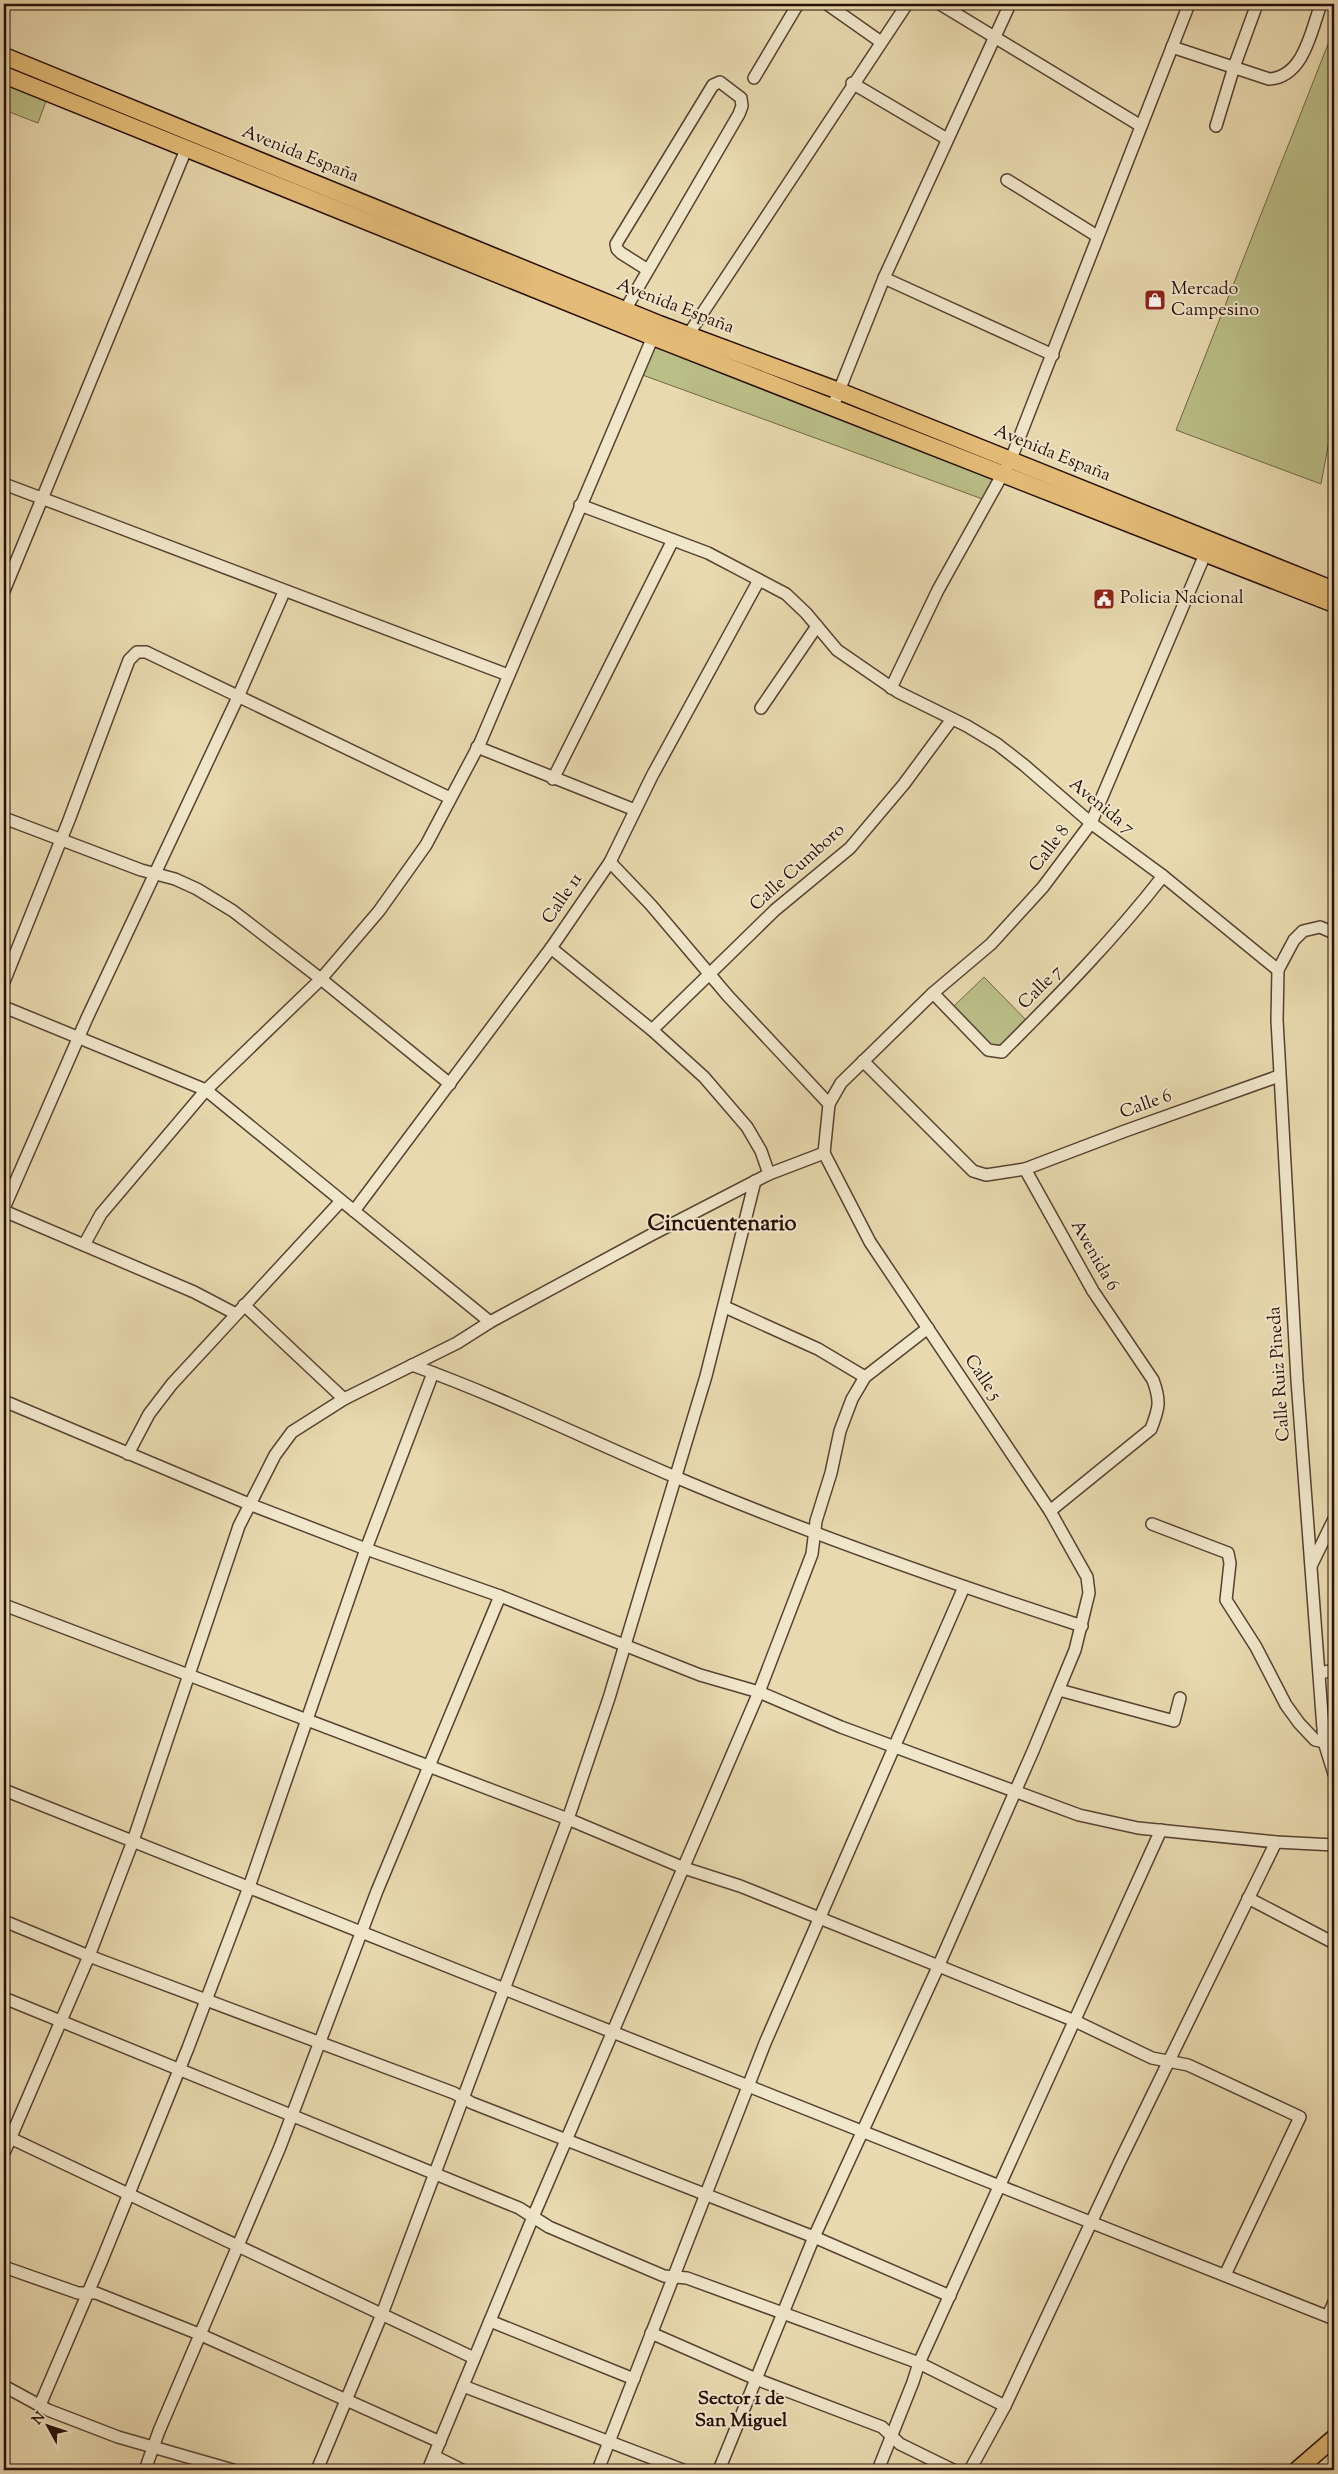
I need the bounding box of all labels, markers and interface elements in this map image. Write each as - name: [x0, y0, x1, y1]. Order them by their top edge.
- street label: Avenida España: [238, 120, 362, 190]
- street label: Avenida España: [612, 273, 738, 341]
- place label: Mercado Campesino: [1171, 277, 1259, 324]
- shop icon: Mercado Campesino: [1143, 288, 1167, 312]
- street label: Avenida España: [990, 419, 1114, 489]
- place label: Policia Nacional: [1120, 586, 1244, 612]
- public building icon: Policia Nacional: [1092, 587, 1116, 611]
- street label: Avenida 7: [1063, 772, 1139, 842]
- street label: Calle Cumboro: [745, 818, 851, 918]
- street label: Calle 8: [1023, 820, 1077, 878]
- street label: Calle 11: [536, 868, 590, 930]
- street label: Calle 7: [1013, 960, 1069, 1016]
- street label: Calle 6: [1116, 1084, 1176, 1126]
- district label: Cincuentenario: [647, 1209, 797, 1241]
- street label: Avenida 6: [1063, 1216, 1125, 1296]
- street label: Calle Ruiz Pineda: [1262, 1306, 1298, 1442]
- street label: Calle 5: [957, 1350, 1007, 1406]
- district label: Sector 1 de San Miguel: [695, 2386, 788, 2435]
- north arrow: [22, 2402, 72, 2452]
- text: N: [28, 2408, 51, 2430]

